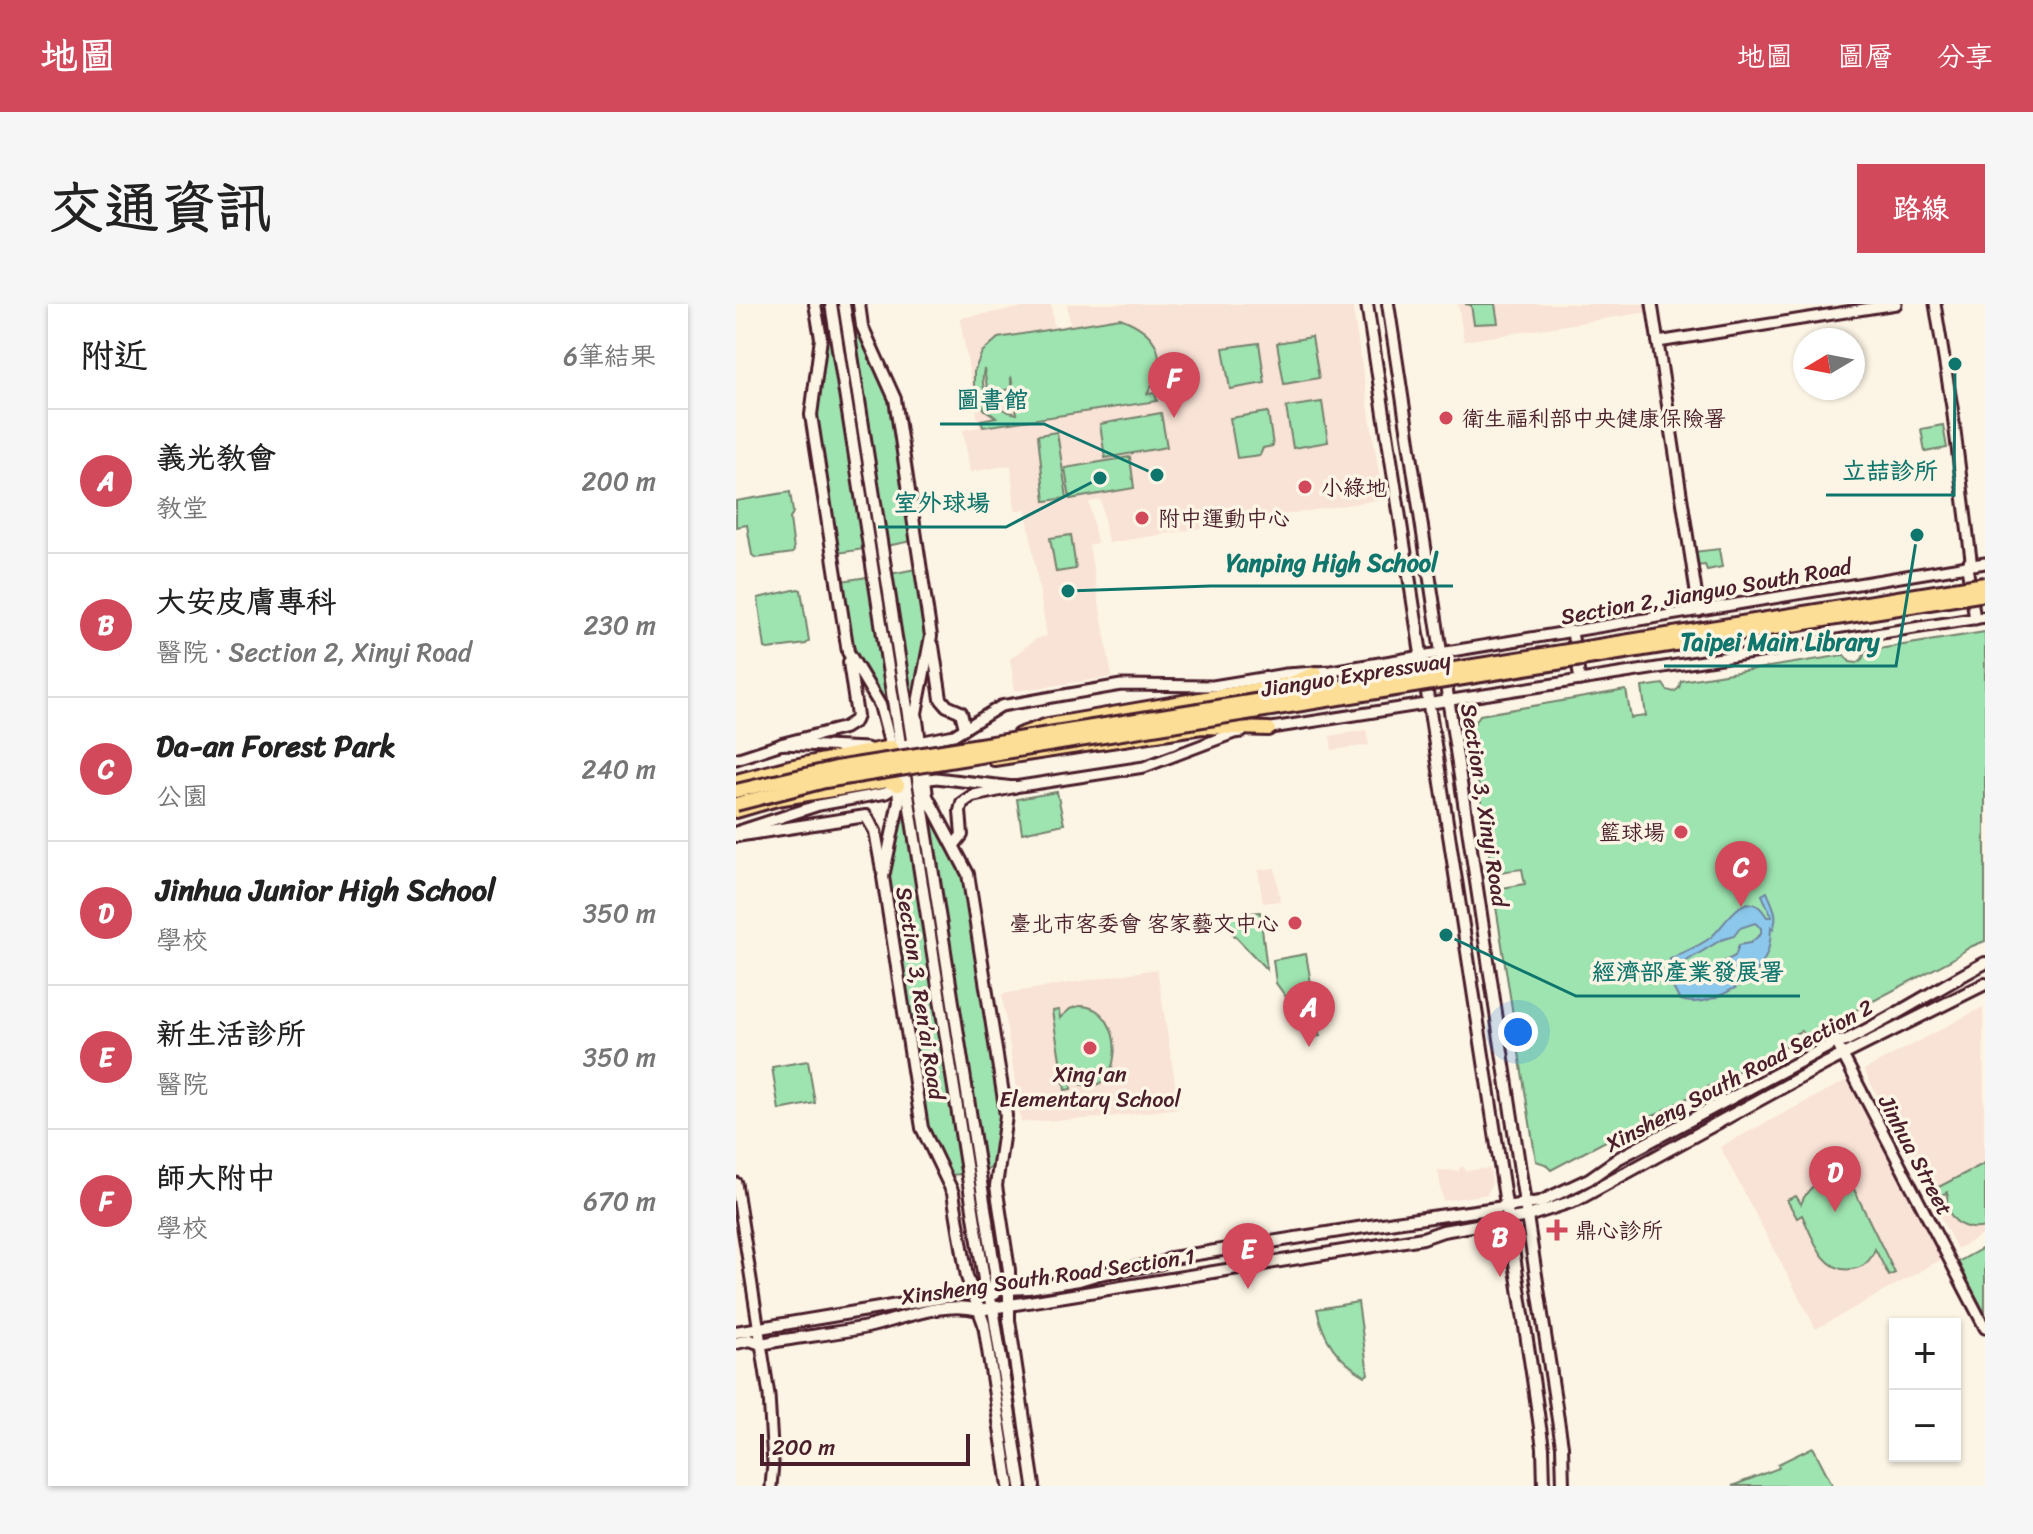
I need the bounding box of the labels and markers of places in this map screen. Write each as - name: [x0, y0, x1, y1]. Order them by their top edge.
- pin: F: [1148, 352, 1200, 418]
- callout: 圖書館: [940, 376, 1044, 424]
- place label: 衛生福利部中央健康保險署: [1462, 399, 1726, 438]
- marker: 衛生福利部中央健康保險署: [1437, 409, 1455, 427]
- callout: 立喆診所: [1826, 447, 1954, 495]
- place label: 小綠地: [1321, 468, 1387, 507]
- marker: 小綠地: [1296, 478, 1314, 496]
- callout: 室外球場: [878, 479, 1006, 527]
- place label: 附中運動中心: [1158, 499, 1290, 538]
- marker: 附中運動中心: [1133, 509, 1151, 527]
- callout: Yanping High School: [1210, 538, 1453, 586]
- callout: Taipei Main Library: [1664, 618, 1896, 666]
- place label: 籃球場: [1599, 813, 1665, 852]
- marker: 籃球場: [1672, 823, 1690, 841]
- pin: C: [1715, 841, 1767, 907]
- place label: 臺北市客委會 客家藝文中心: [1009, 904, 1279, 943]
- marker: 臺北市客委會 客家藝文中心: [1286, 914, 1304, 932]
- callout: 經濟部產業發展署: [1576, 948, 1800, 996]
- pin: A: [1283, 981, 1335, 1047]
- marker: Xing'an Elementary School: [1081, 1039, 1099, 1057]
- place label: Xing'an Elementary School: [999, 1055, 1182, 1119]
- pin: D: [1809, 1146, 1861, 1212]
- pin: B: [1474, 1211, 1526, 1277]
- place label: 鼎心診所: [1575, 1211, 1663, 1250]
- marker: 鼎心診所: [1546, 1219, 1568, 1241]
- pin: E: [1222, 1223, 1274, 1289]

